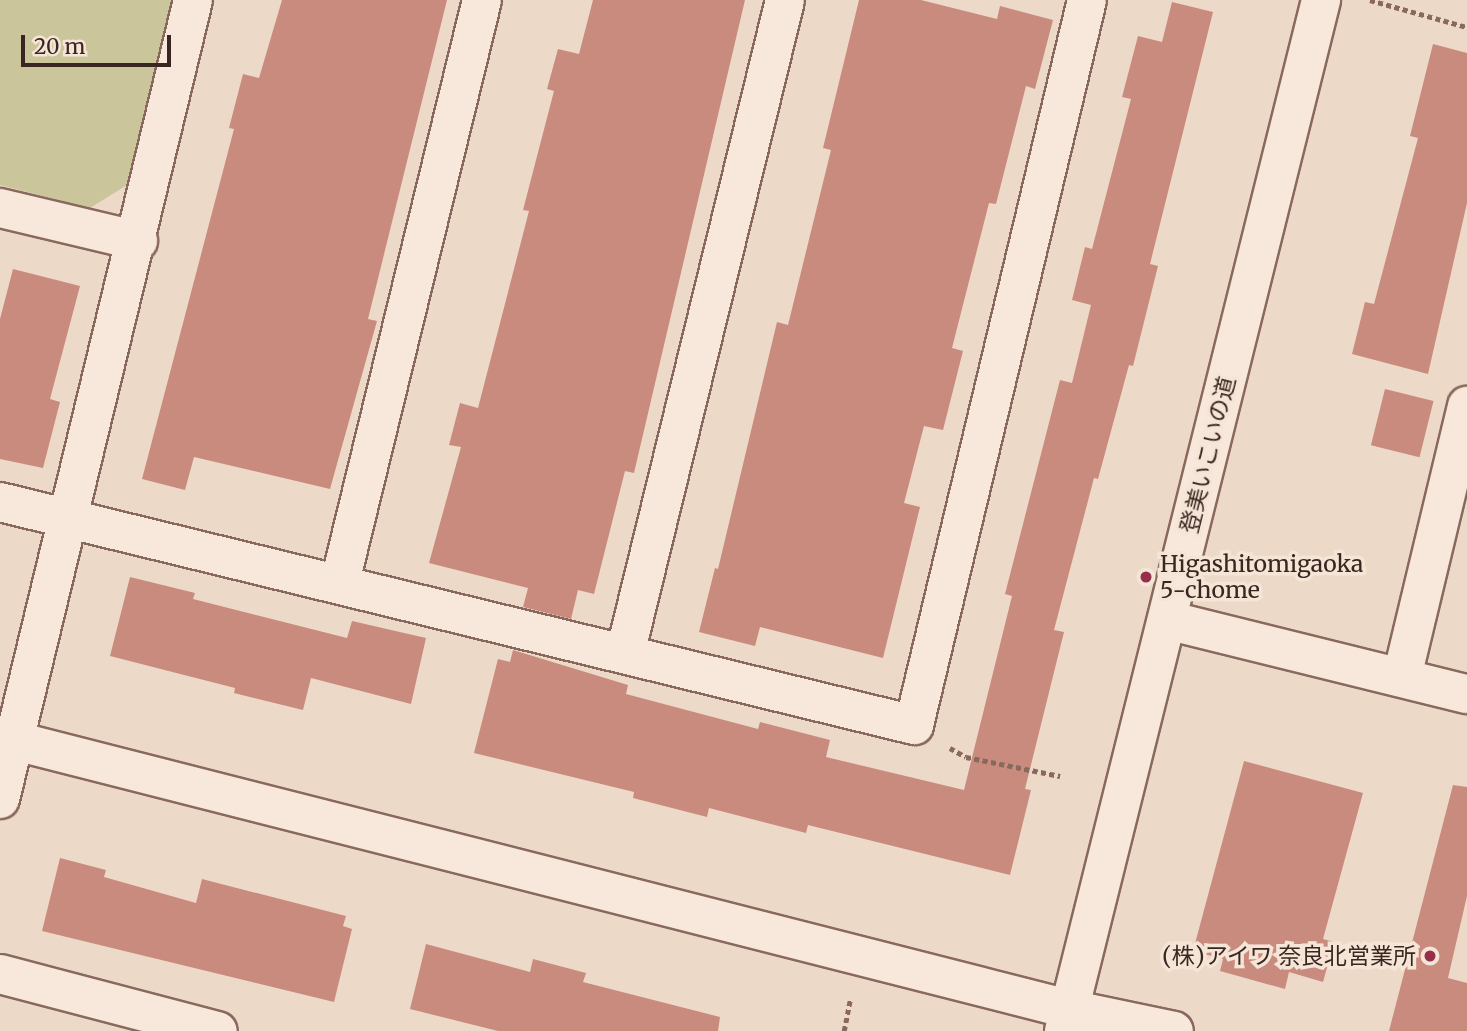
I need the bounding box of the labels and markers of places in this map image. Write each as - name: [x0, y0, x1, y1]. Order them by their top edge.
- place label: Higashitomigaoka 5-chome: [1160, 550, 1363, 604]
- marker: Higashitomigaoka 5-chome: [1138, 569, 1154, 585]
- place label: (株)アイワ 奈良北営業所: [1161, 942, 1416, 970]
- marker: (株)アイワ 奈良北営業所: [1422, 948, 1438, 964]

